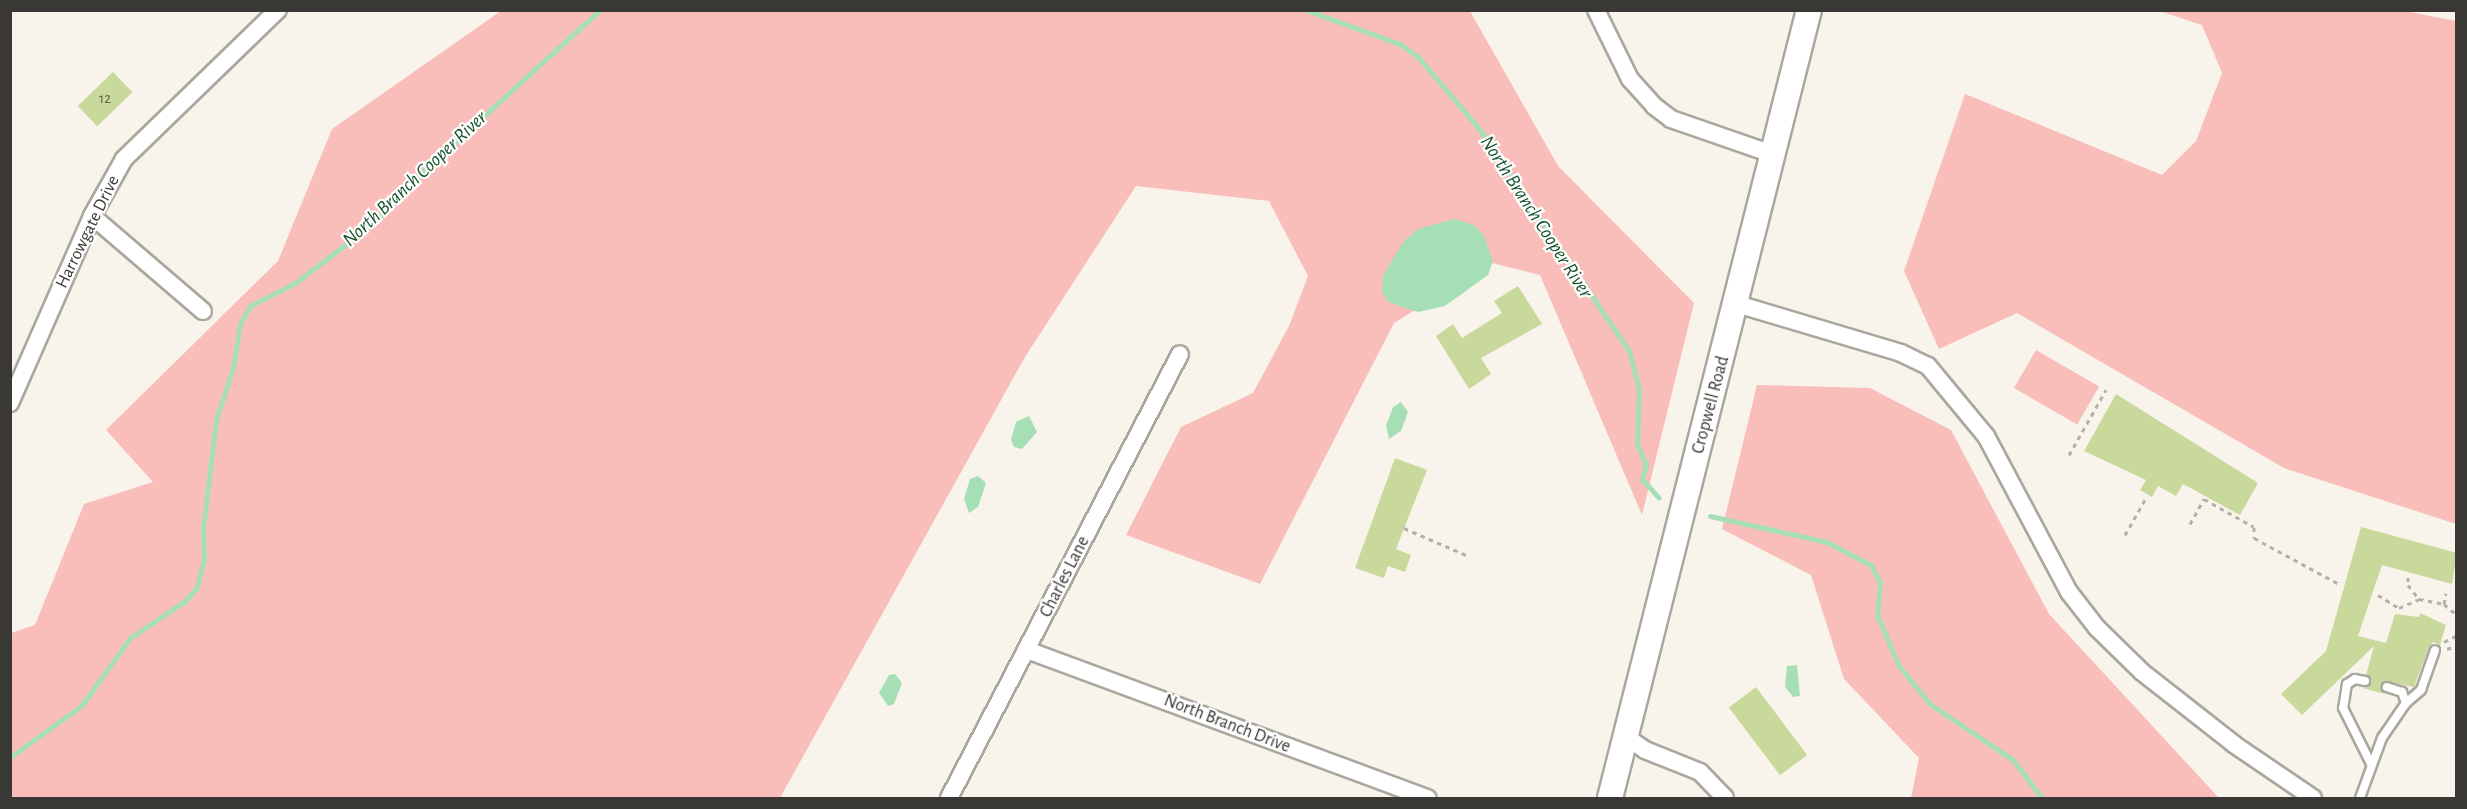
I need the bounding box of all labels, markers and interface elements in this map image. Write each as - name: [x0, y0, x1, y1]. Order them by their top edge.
- house number: 12: [99, 90, 111, 108]
- water label: North Branch Cooper River: [338, 106, 492, 252]
- water label: North Branch Cooper River: [1475, 131, 1597, 303]
- street label: Harrowgate Drive: [51, 172, 125, 292]
- street label: Cropwell Road: [1688, 354, 1734, 456]
- street label: Charles Lane: [1035, 533, 1095, 621]
- street label: North Branch Drive: [1161, 690, 1293, 758]

